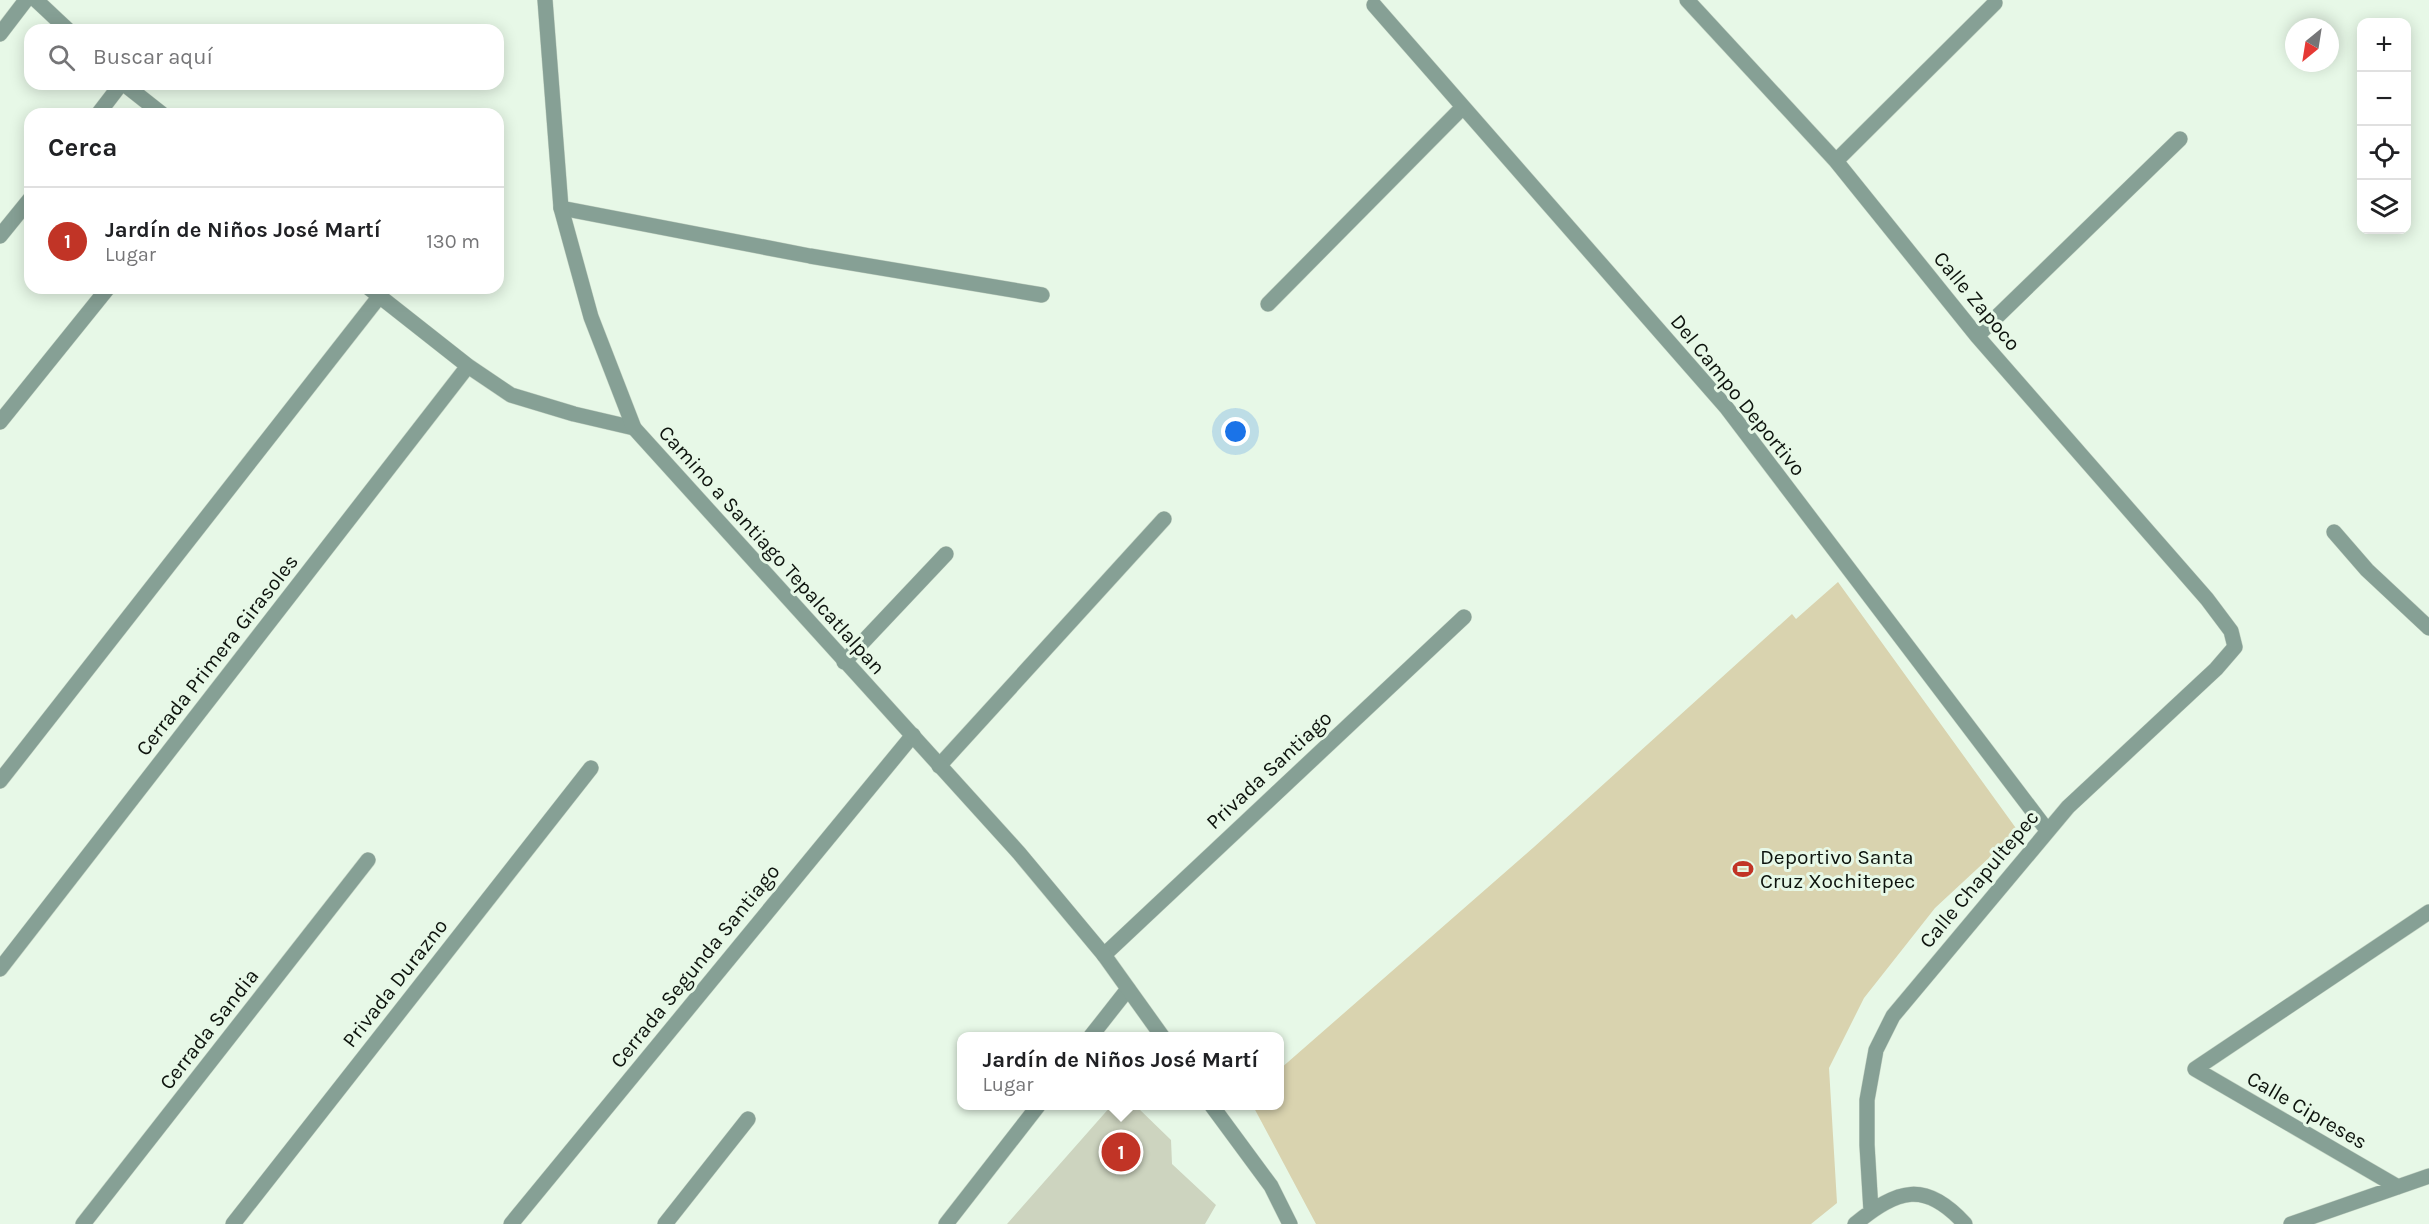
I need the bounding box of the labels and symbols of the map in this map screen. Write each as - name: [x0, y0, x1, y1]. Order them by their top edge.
- north arrow: [2285, 18, 2339, 72]
- street label: Calle Zapoco: [1929, 247, 2025, 355]
- street label: Del Campo Deportivo: [1666, 310, 1810, 480]
- your location: [1221, 417, 1250, 446]
- street label: Camino a Santiago Tepalcatlalpan: [654, 421, 890, 679]
- street label: Cerrada Primera Girasoles: [131, 550, 303, 760]
- street label: Privada Santiago: [1201, 706, 1337, 834]
- street label: Calle Chapultepec: [1914, 805, 2044, 953]
- place label: Deportivo Santa Cruz Xochitepec: [1760, 845, 1915, 893]
- sports icon: Deportivo Santa Cruz Xochitepec: [1731, 857, 1755, 881]
- street label: Cerrada Segunda Santiago: [605, 859, 785, 1073]
- street label: Privada Durazno: [337, 914, 453, 1052]
- street label: Cerrada Sandia: [154, 964, 264, 1094]
- street label: Calle Cipreses: [2243, 1066, 2371, 1154]
- pin: 1: [1102, 1130, 1140, 1174]

